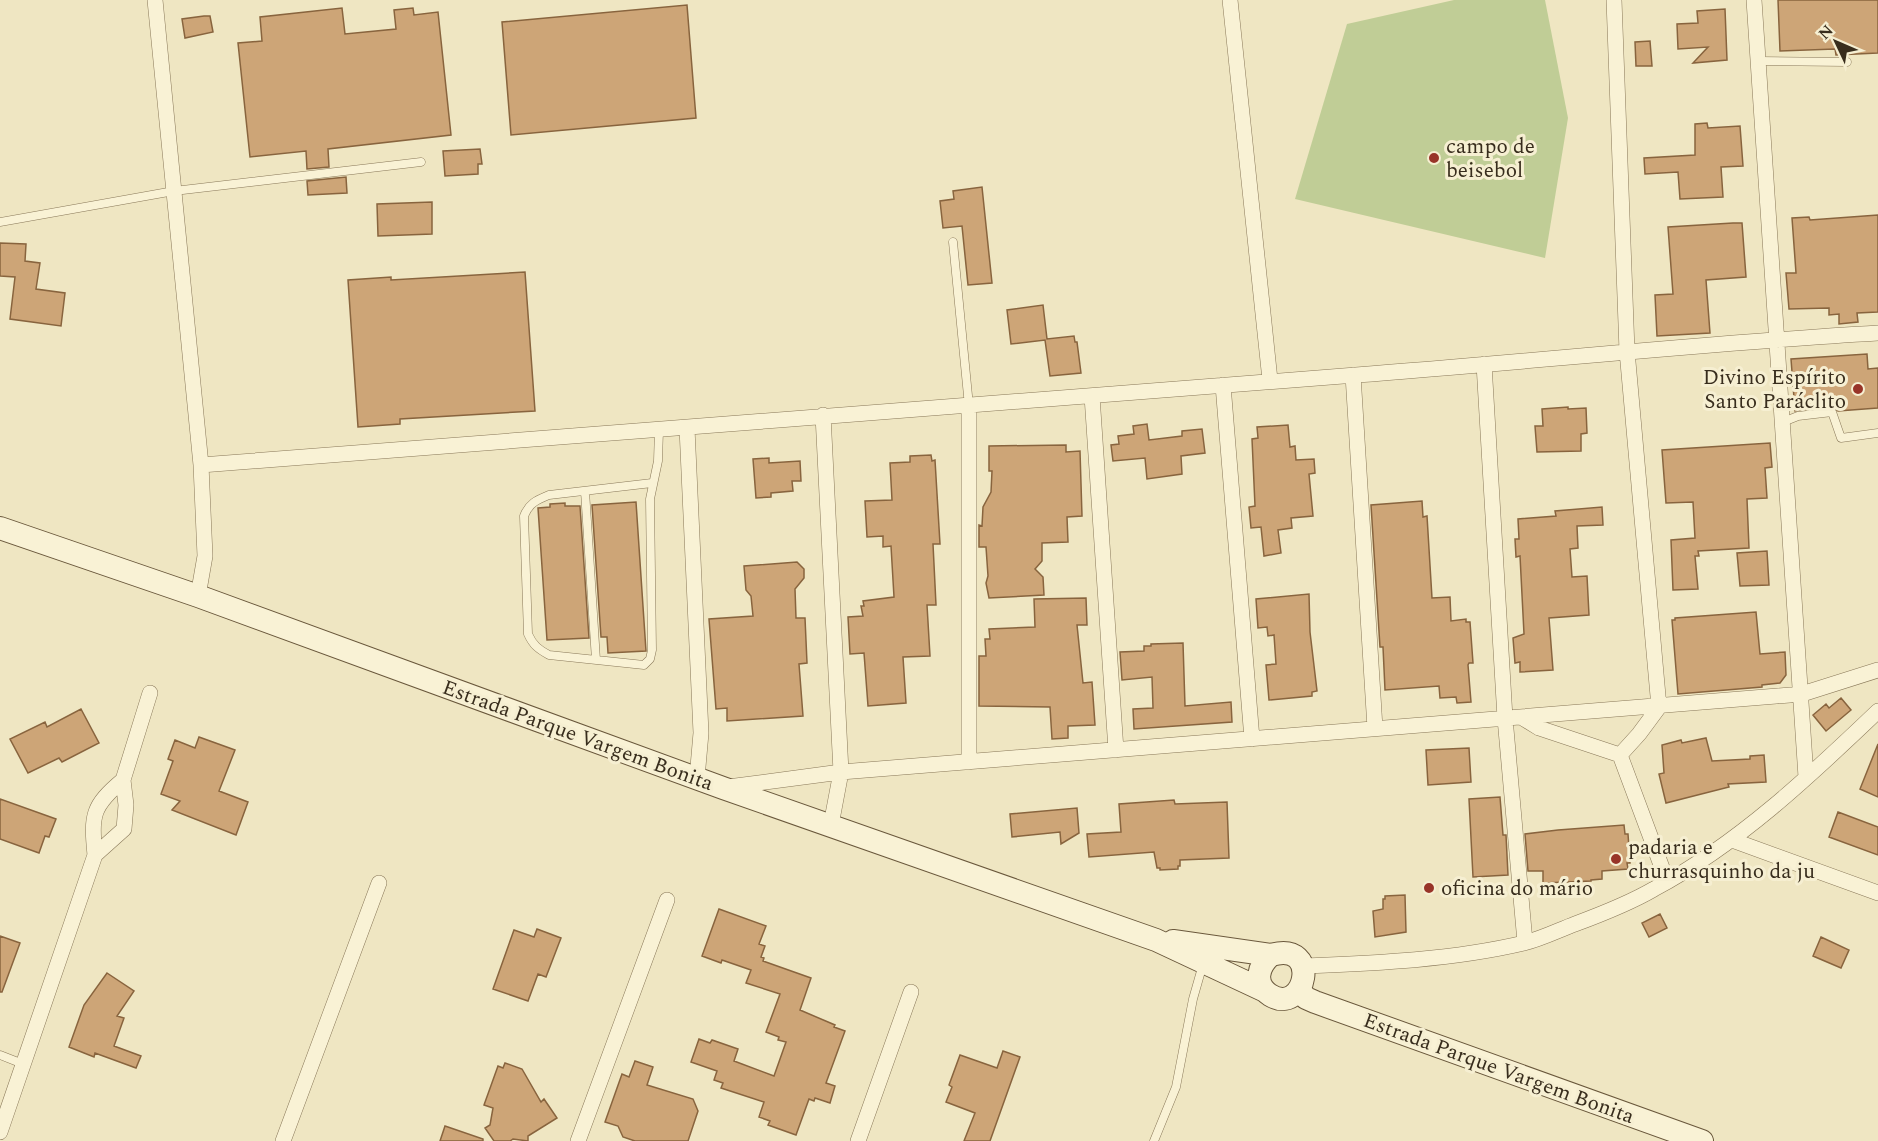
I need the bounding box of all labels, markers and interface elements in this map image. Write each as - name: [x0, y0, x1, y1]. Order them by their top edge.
- north arrow: [1806, 12, 1866, 72]
- text: N: [1813, 19, 1839, 45]
- place label: campo de beisebol: [1446, 131, 1535, 187]
- marker: campo de beisebol: [1427, 151, 1441, 165]
- place label: Divino Espírito Santo Paráclito: [1703, 362, 1846, 418]
- marker: Divino Espírito Santo Paráclito: [1851, 382, 1865, 396]
- street label: Estrada Parque Vargem Bonita: [438, 672, 718, 800]
- place label: padaria e churrasquinho da ju: [1628, 832, 1815, 888]
- marker: padaria e churrasquinho da ju: [1609, 852, 1623, 866]
- place label: oficina do mário: [1441, 873, 1593, 905]
- marker: oficina do mário: [1422, 881, 1436, 895]
- street label: Estrada Parque Vargem Bonita: [1359, 1005, 1639, 1133]

